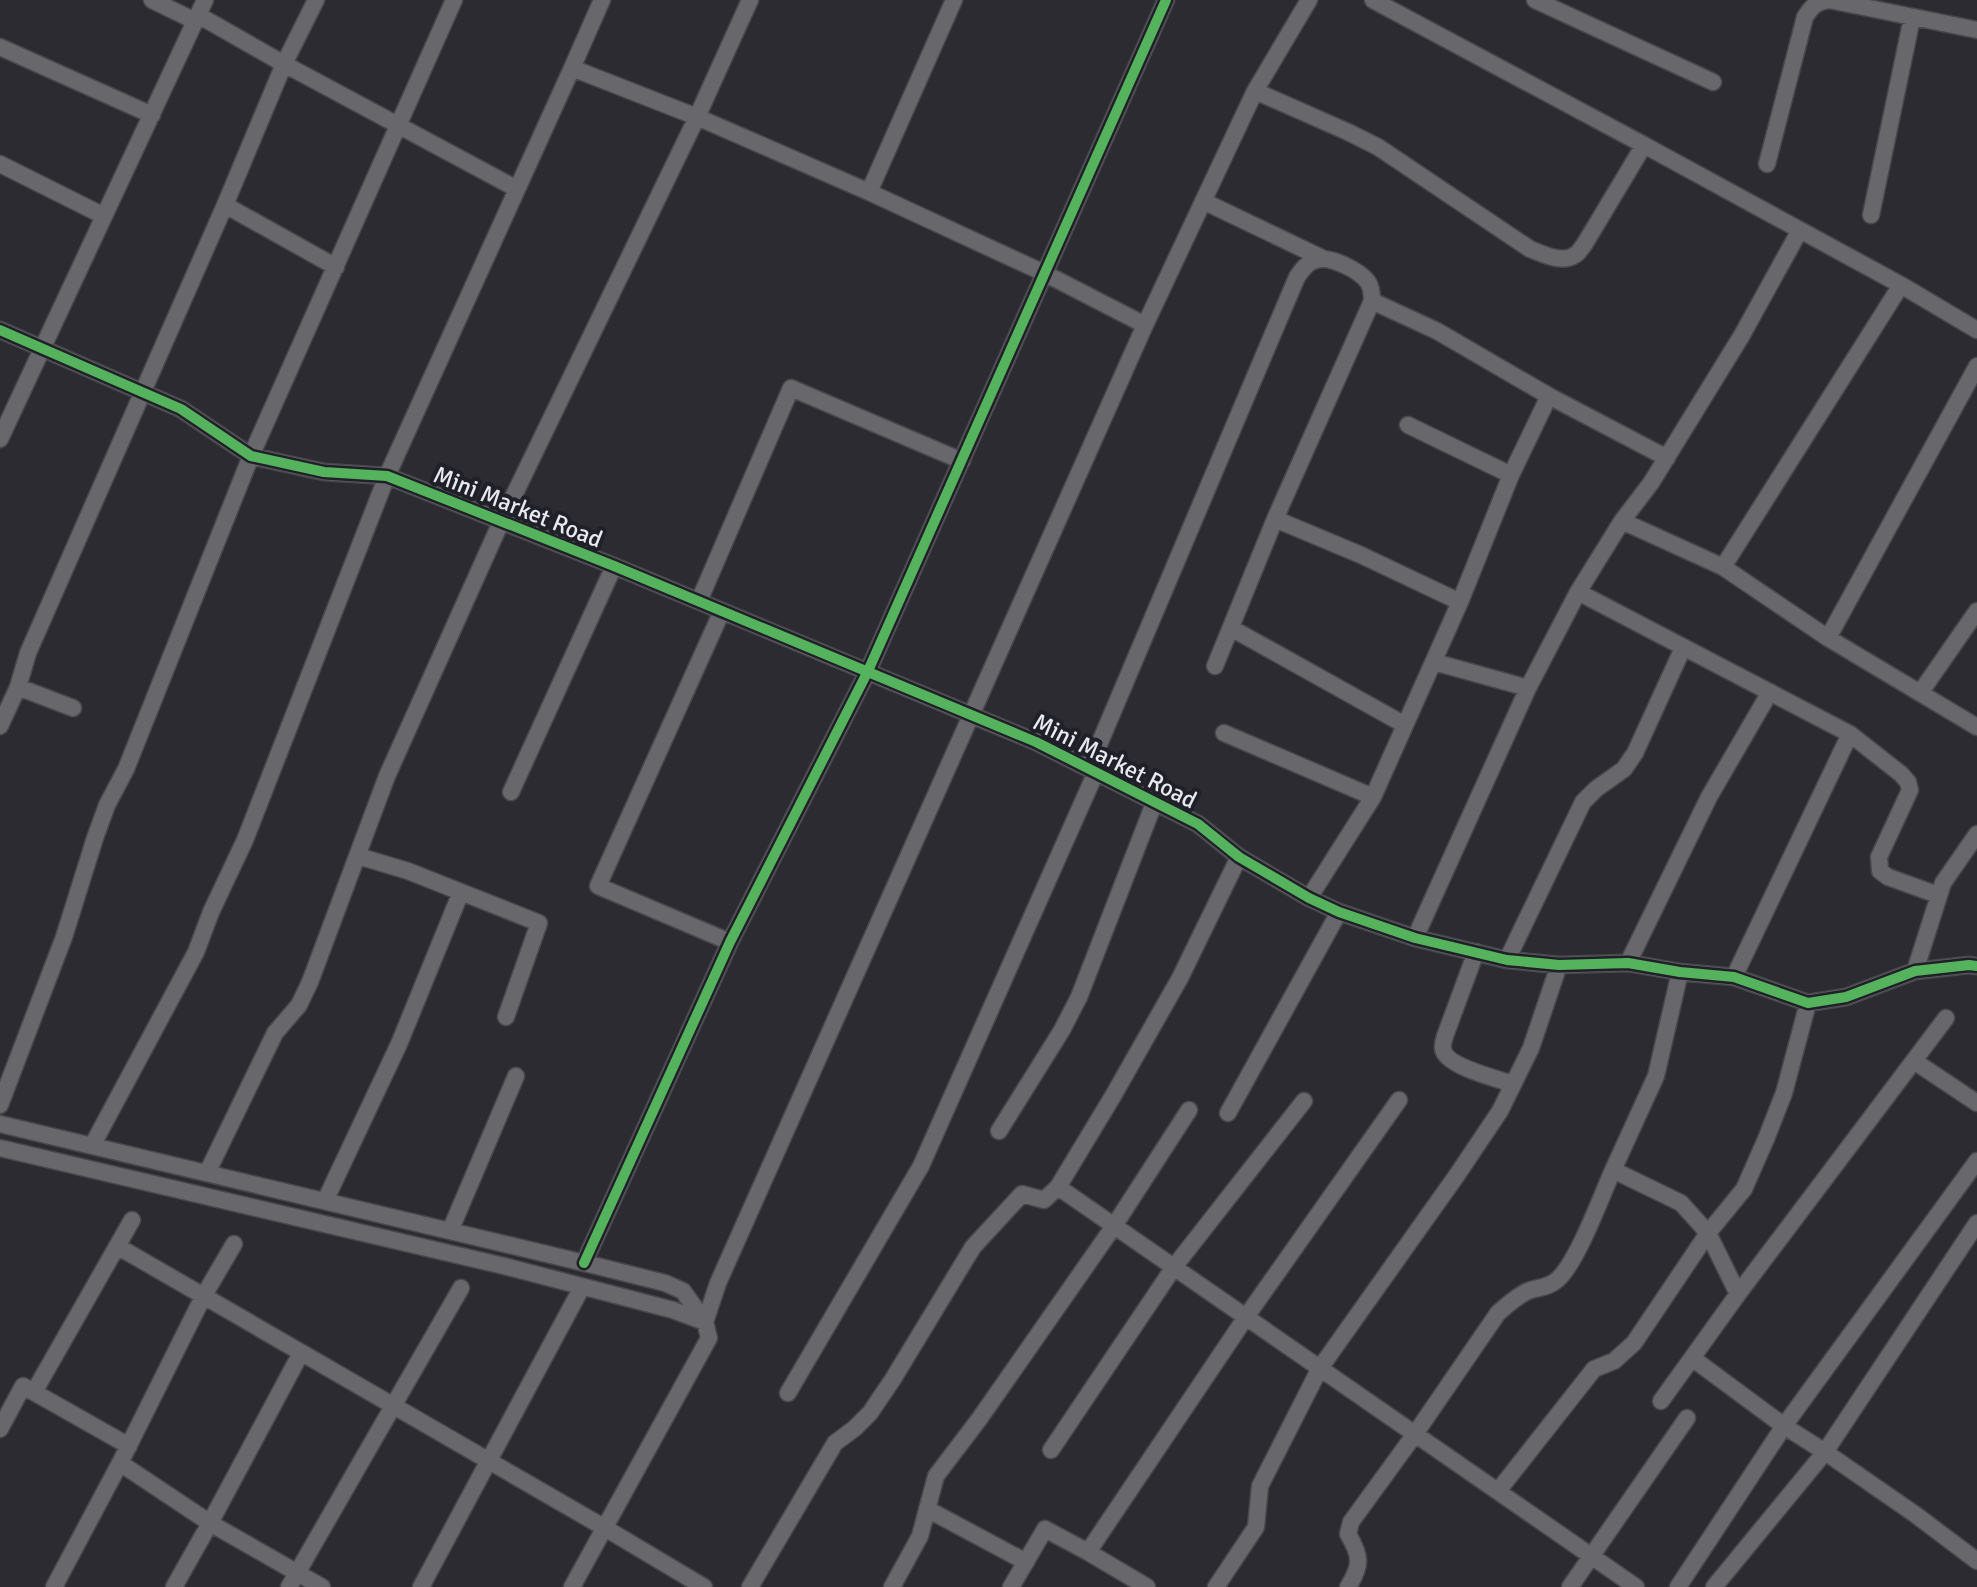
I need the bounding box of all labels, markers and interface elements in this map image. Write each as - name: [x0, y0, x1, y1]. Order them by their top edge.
- street label: Mini Market Road: [429, 459, 607, 555]
- street label: Mini Market Road: [1028, 707, 1202, 815]

